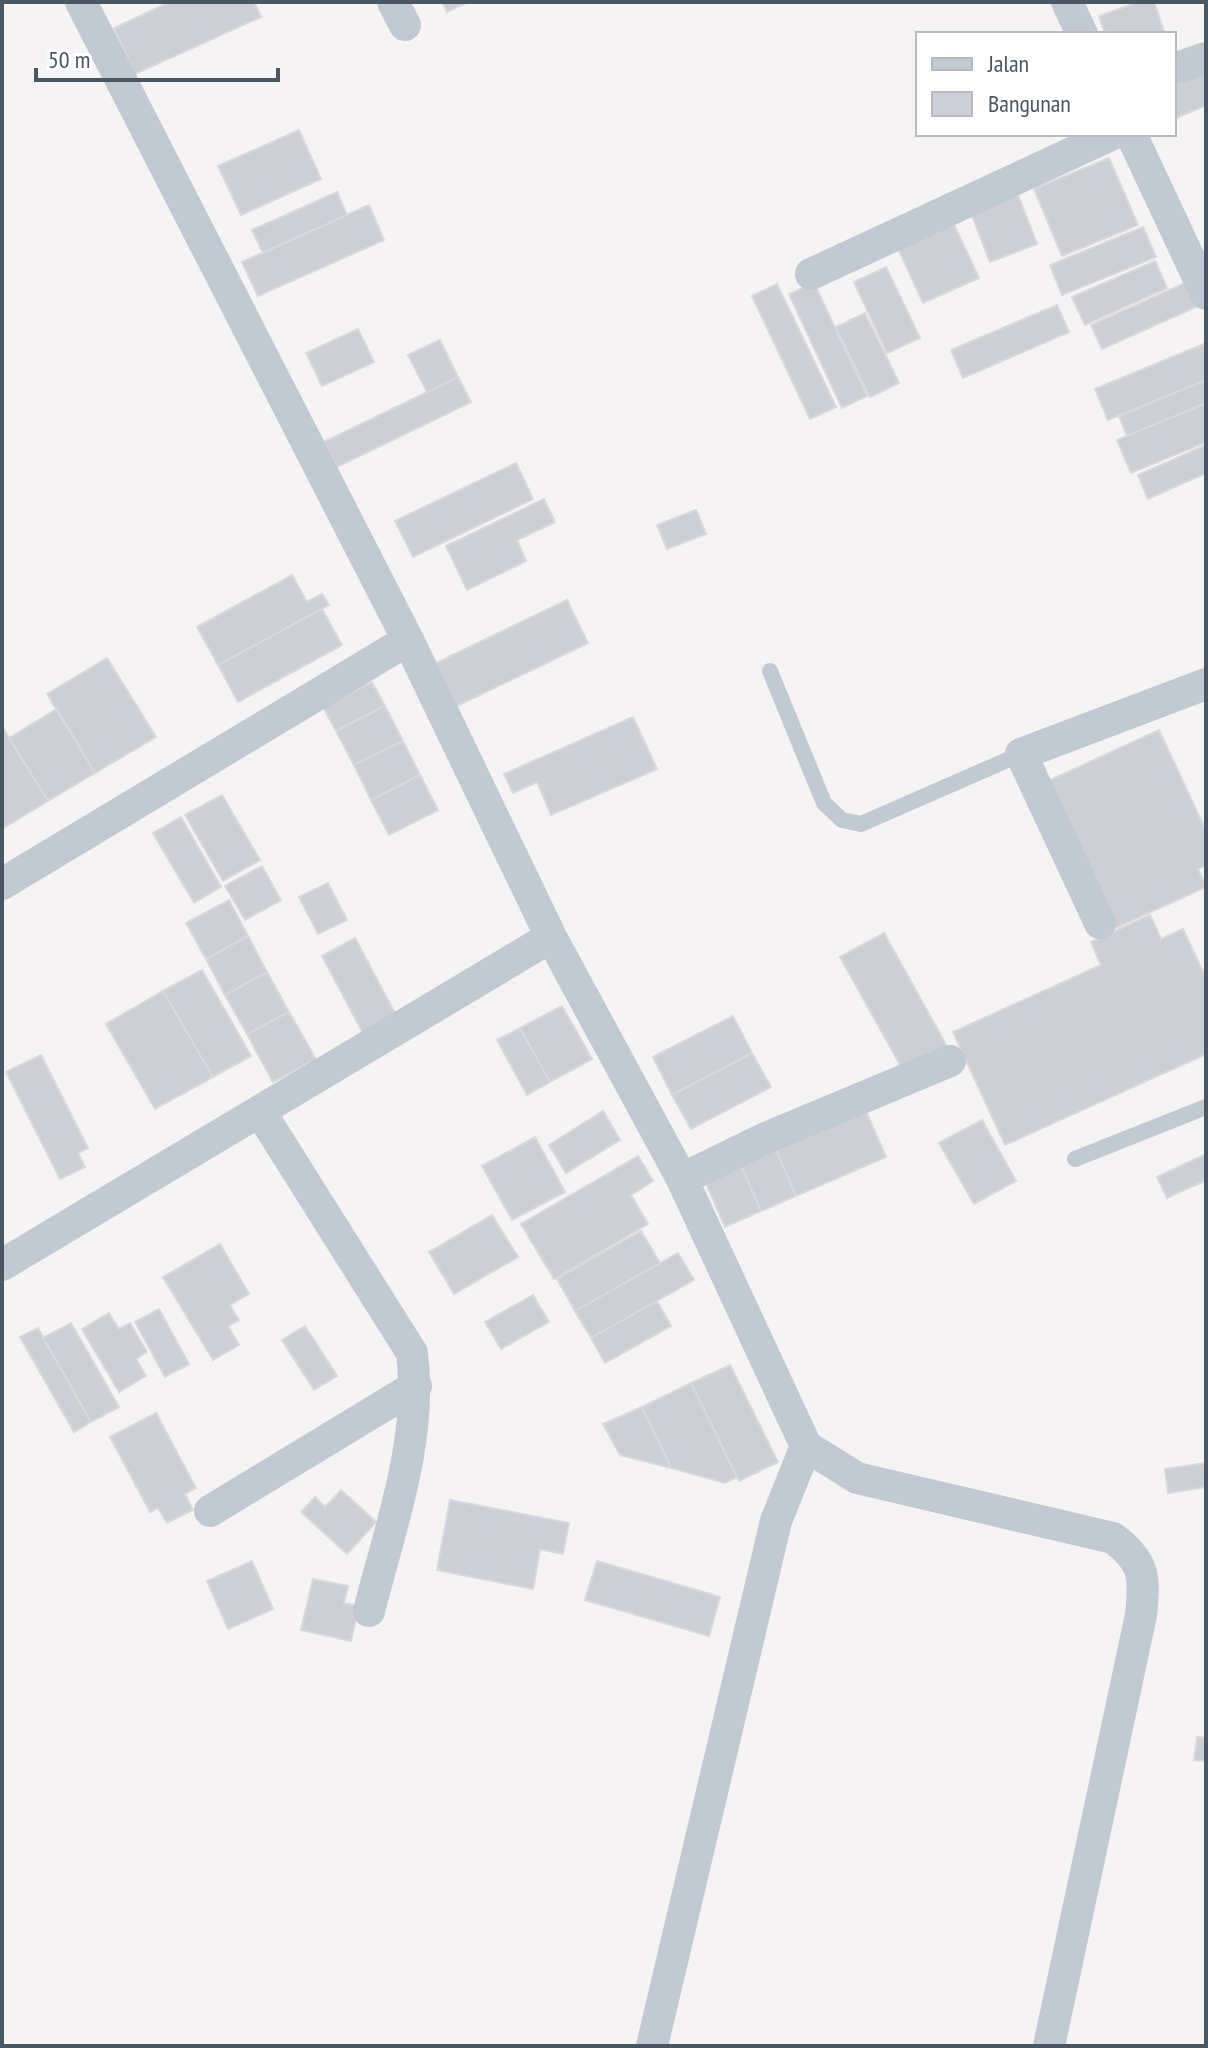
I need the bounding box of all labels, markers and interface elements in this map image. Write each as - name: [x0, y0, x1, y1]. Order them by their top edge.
- scale bar: [36, 32, 278, 82]
- legend: [916, 32, 1176, 136]
- text: 50 m: [48, 44, 90, 75]
- text: Jalan: [987, 48, 1029, 79]
- text: Bangunan: [988, 88, 1071, 119]

